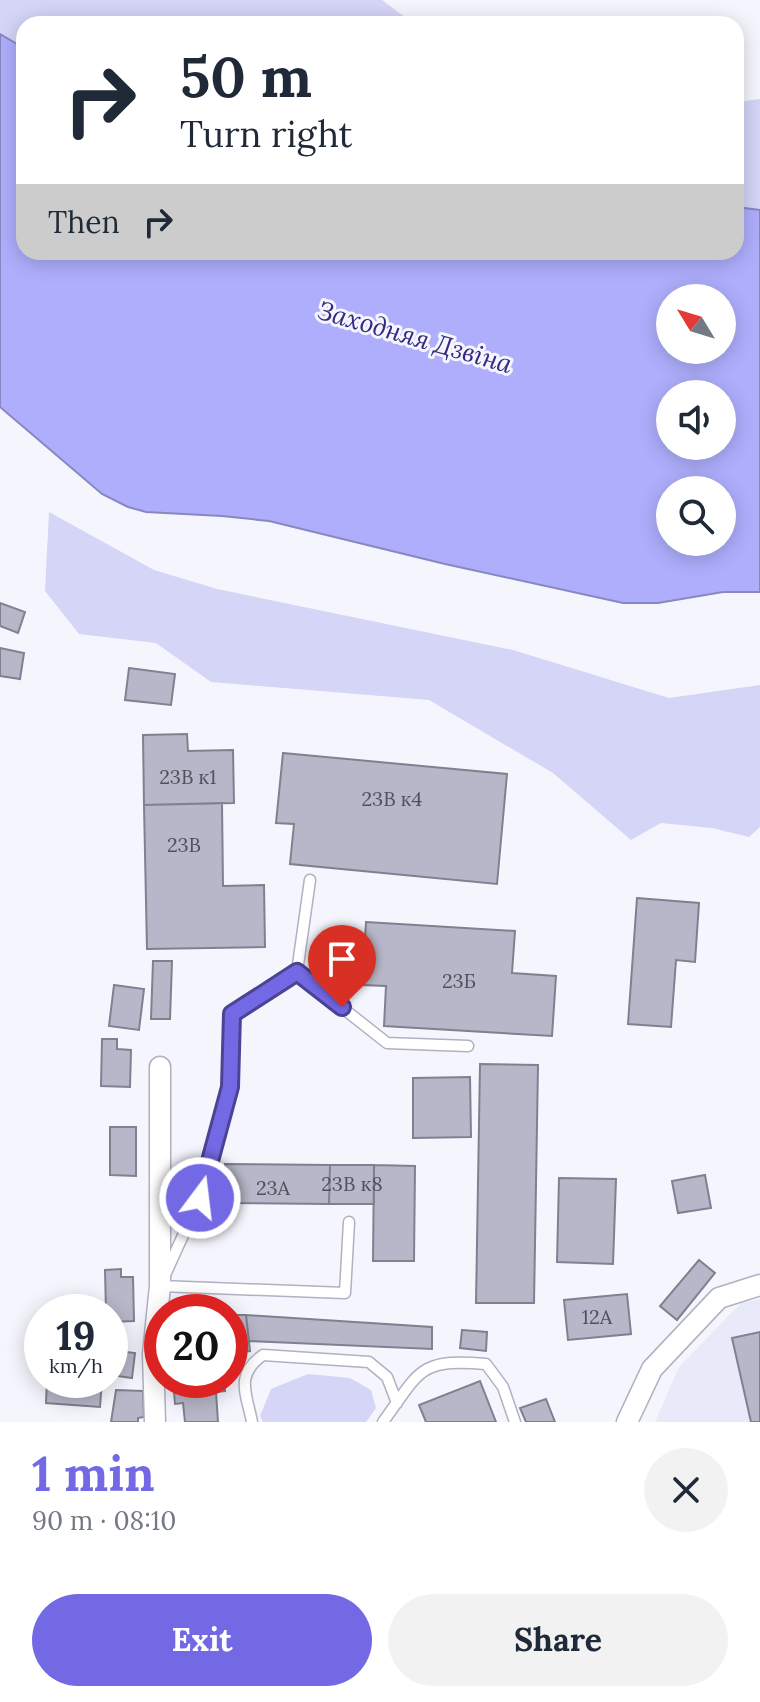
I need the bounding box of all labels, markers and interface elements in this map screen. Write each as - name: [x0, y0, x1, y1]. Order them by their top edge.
- text: 50 m: [180, 41, 312, 112]
- icon: right: [48, 48, 152, 152]
- text: Turn right: [180, 111, 353, 157]
- icon: right: [136, 200, 180, 244]
- text: Then: [48, 203, 120, 241]
- north arrow: [656, 284, 736, 364]
- map controls: [656, 284, 736, 556]
- water label: Заходняя Дзвіна: [314, 293, 517, 380]
- button: sound: [656, 380, 736, 460]
- button: search: [656, 476, 736, 556]
- house number: 23В к1: [159, 764, 217, 789]
- house number: 23В к4: [362, 786, 423, 811]
- house number: 23В: [167, 832, 201, 857]
- pin: [308, 925, 376, 1007]
- icon: arrive: [320, 937, 364, 981]
- house number: 23Б: [442, 968, 476, 993]
- position arrow: [158, 1156, 242, 1240]
- house number: 23В к8: [321, 1171, 383, 1196]
- house number: 23А: [256, 1175, 291, 1200]
- speed limit sign: 20: [144, 1294, 248, 1398]
- house number: 12А: [582, 1304, 613, 1329]
- text: 19: [56, 1310, 96, 1361]
- text: km/h: [49, 1353, 103, 1378]
- text: 1 min: [32, 1443, 155, 1504]
- button: close: [644, 1448, 728, 1532]
- text: 90 m · 08:10: [32, 1504, 176, 1537]
- button: Exit: [32, 1594, 372, 1686]
- button: Share: [388, 1594, 728, 1686]

